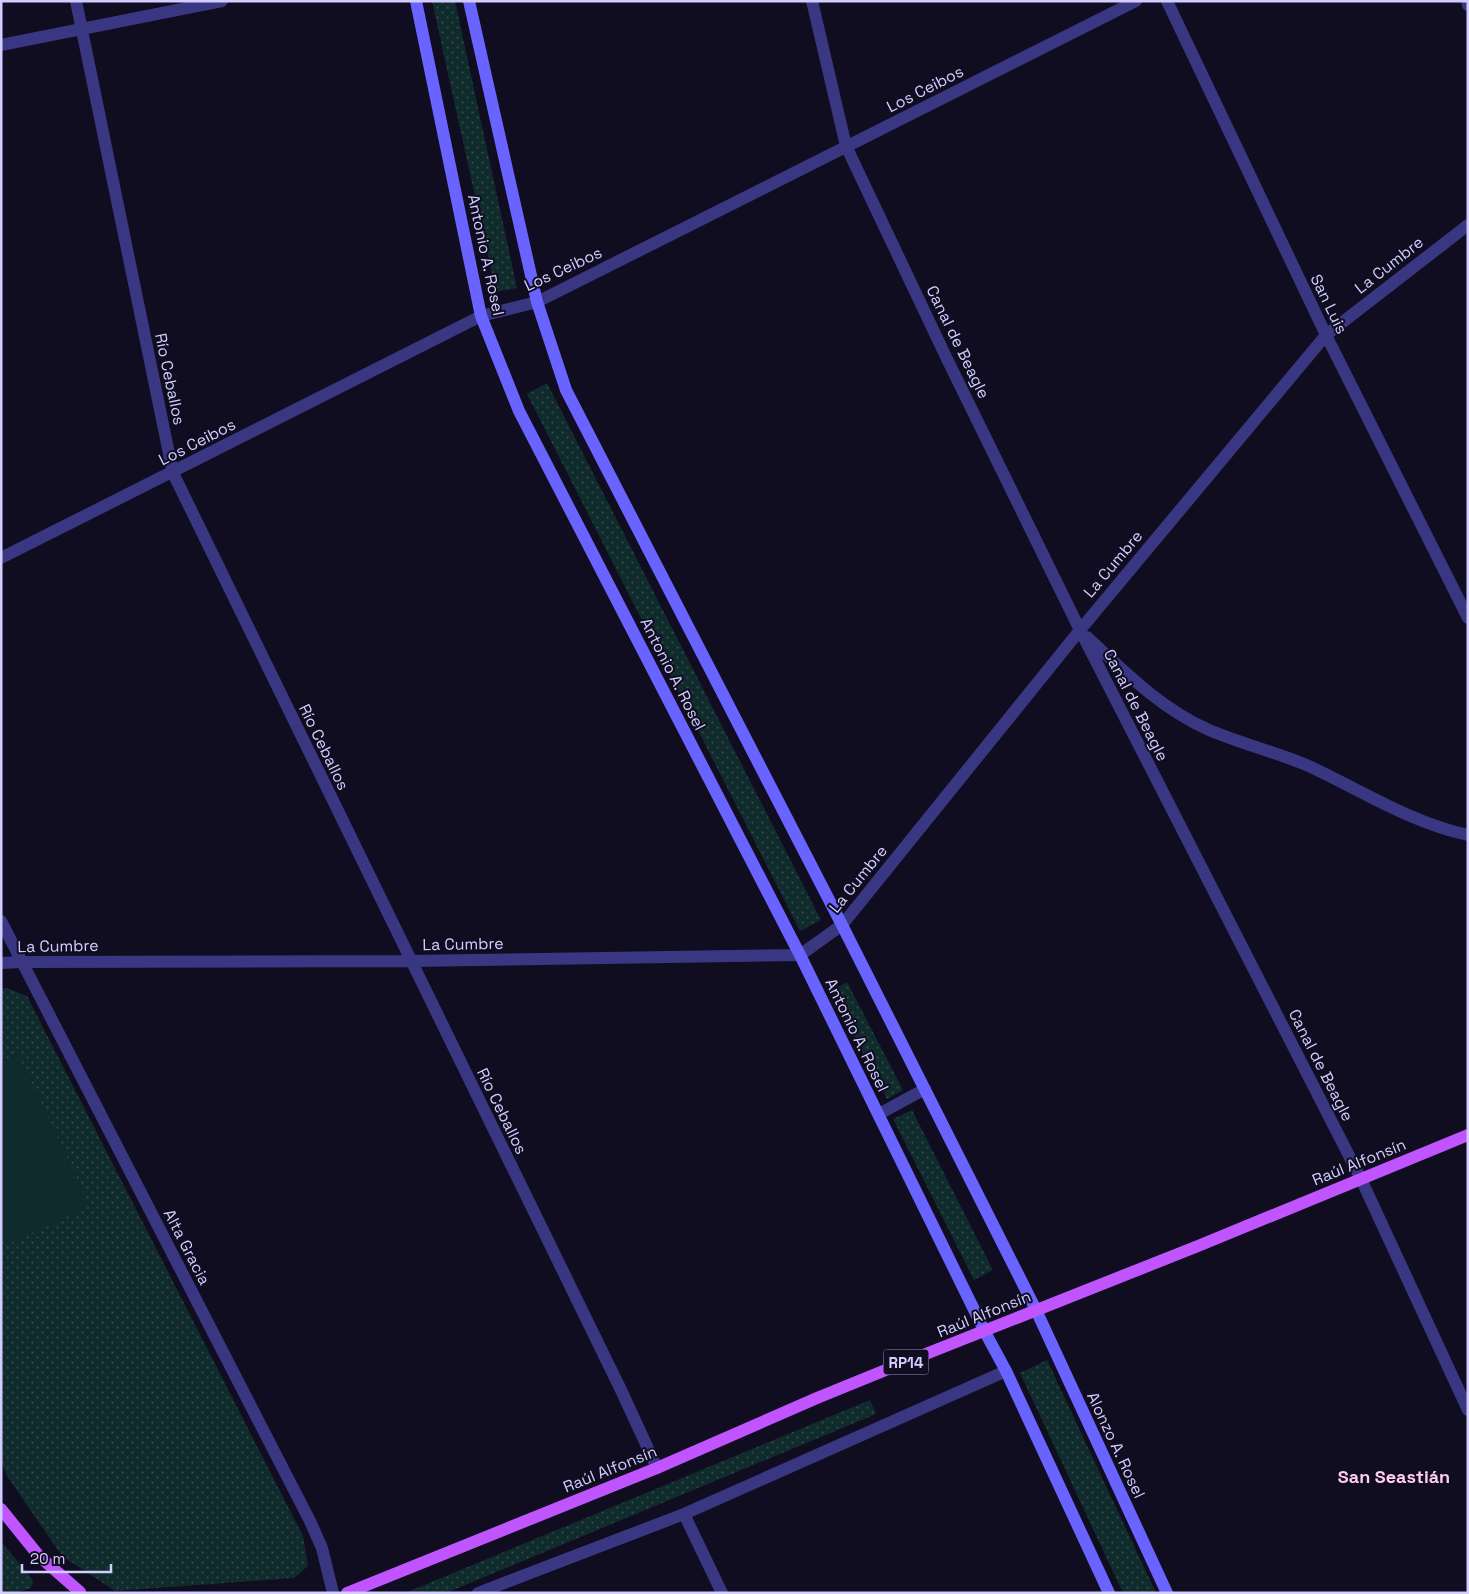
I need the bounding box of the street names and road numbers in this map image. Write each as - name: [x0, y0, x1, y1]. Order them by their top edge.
- street label: Los Ceibos: [883, 61, 967, 117]
- street label: Antonio A. Rosel: [463, 192, 509, 318]
- street label: La Cumbre: [1350, 232, 1428, 298]
- street label: Los Ceibos: [521, 242, 605, 296]
- street label: San Luis: [1306, 271, 1352, 337]
- street label: Canal de Beagle: [922, 282, 994, 402]
- street label: Río Ceballos: [150, 331, 190, 427]
- street label: Los Ceibos: [155, 414, 239, 470]
- street label: La Cumbre: [1079, 526, 1147, 602]
- street label: Antonio A. Rosel: [636, 614, 710, 734]
- street label: Canal de Beagle: [1099, 645, 1173, 765]
- street label: Río Ceballos: [294, 700, 354, 794]
- street label: La Cumbre: [824, 841, 892, 917]
- street label: La Cumbre: [422, 933, 504, 955]
- street label: La Cumbre: [17, 935, 99, 957]
- street label: Antonio A. Rosel: [820, 975, 894, 1095]
- street label: Canal de Beagle: [1284, 1005, 1358, 1125]
- street label: Río Ceballos: [472, 1064, 532, 1158]
- street label: Raúl Alfonsín: [1309, 1134, 1409, 1190]
- street label: Alta Gracia: [159, 1205, 215, 1289]
- street label: Raúl Alfonsín: [934, 1286, 1034, 1342]
- road number: RP14: [884, 1350, 928, 1374]
- street label: Alonzo A. Rosel: [1082, 1388, 1150, 1502]
- street label: Raúl Alfonsín: [560, 1441, 660, 1497]

